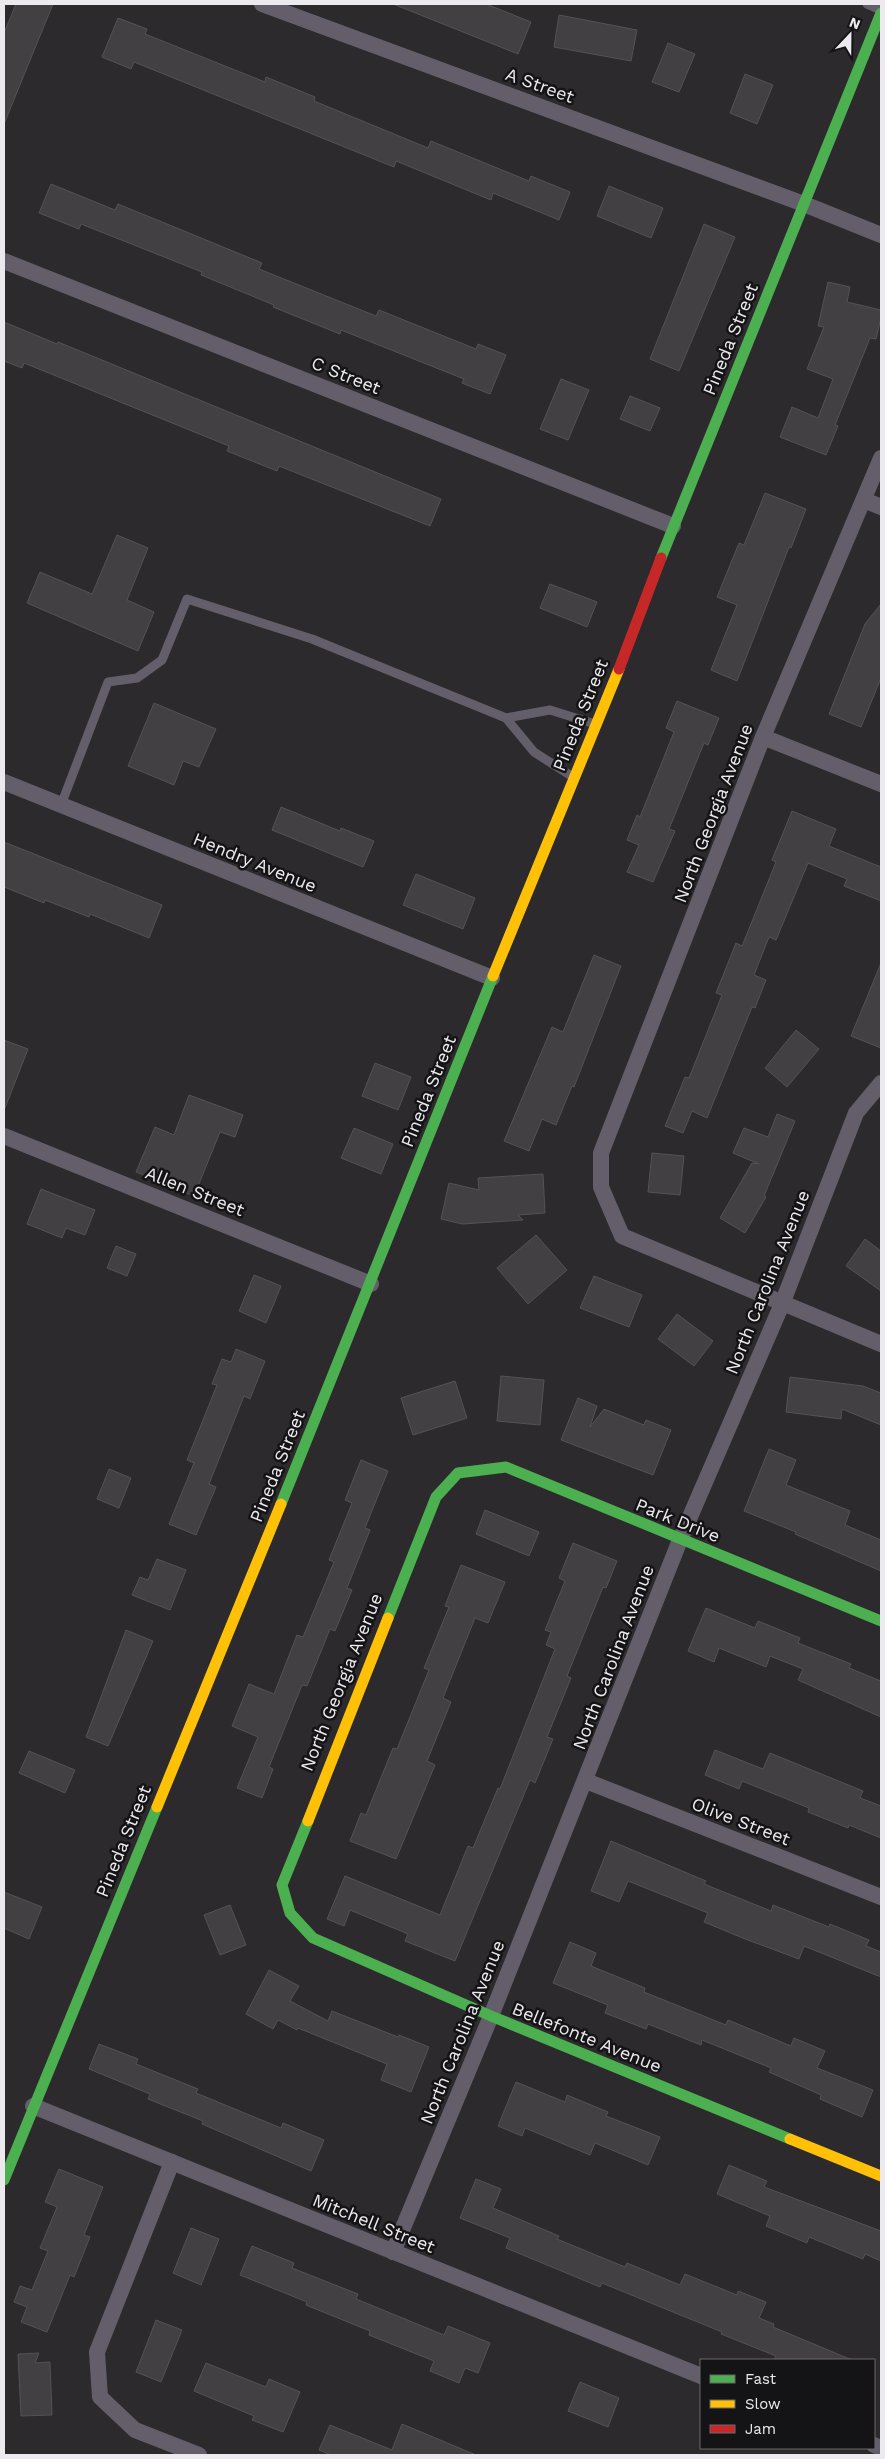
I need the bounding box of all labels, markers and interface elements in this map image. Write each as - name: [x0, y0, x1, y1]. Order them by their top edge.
- north arrow: [825, 10, 875, 60]
- text: N: [847, 14, 863, 32]
- street label: A Street: [503, 63, 578, 107]
- street label: Pineda Street: [698, 280, 762, 398]
- street label: C Street: [308, 352, 384, 399]
- street label: Pineda Street: [548, 656, 612, 774]
- street label: North Georgia Avenue: [669, 721, 757, 905]
- street label: Hendry Avenue: [190, 828, 320, 896]
- street label: Pineda Street: [396, 1032, 460, 1150]
- street label: Allen Street: [143, 1162, 248, 1221]
- street label: North Carolina Avenue: [721, 1187, 813, 1377]
- street label: Pineda Street: [245, 1407, 309, 1525]
- street label: Park Drive: [633, 1494, 723, 1546]
- street label: North Carolina Avenue: [568, 1562, 658, 1752]
- street label: North Georgia Avenue: [296, 1590, 386, 1774]
- street label: Pineda Street: [91, 1782, 155, 1900]
- street label: Olive Street: [689, 1793, 794, 1850]
- street label: North Carolina Avenue: [416, 1937, 508, 2127]
- street label: Bellefonte Avenue: [509, 1997, 665, 2077]
- street label: Mitchell Street: [310, 2189, 439, 2257]
- legend: [700, 2359, 875, 2449]
- text: Fast: [745, 2370, 777, 2388]
- text: Slow: [745, 2395, 781, 2413]
- text: Jam: [745, 2420, 776, 2438]

